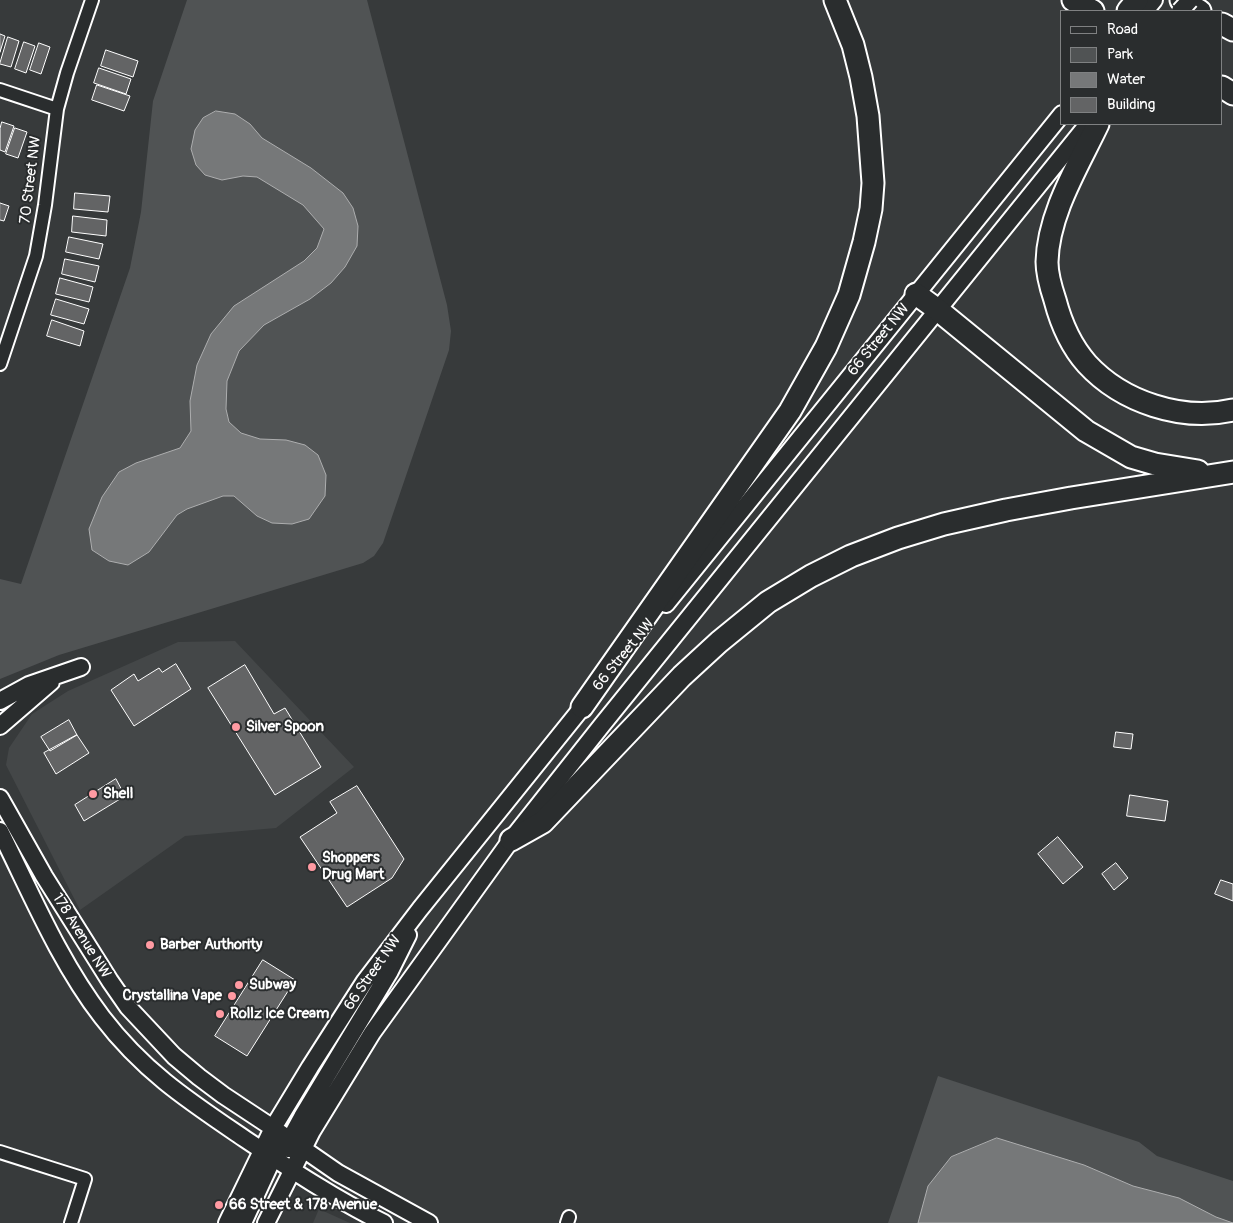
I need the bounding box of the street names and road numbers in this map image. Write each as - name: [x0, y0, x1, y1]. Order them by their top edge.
- street label: 70 Street NW: [17, 135, 45, 225]
- street label: 66 Street NW: [844, 300, 914, 380]
- street label: 66 Street NW: [589, 615, 659, 695]
- street label: 178 Avenue NW: [48, 890, 114, 982]
- street label: 66 Street NW: [341, 932, 405, 1014]

